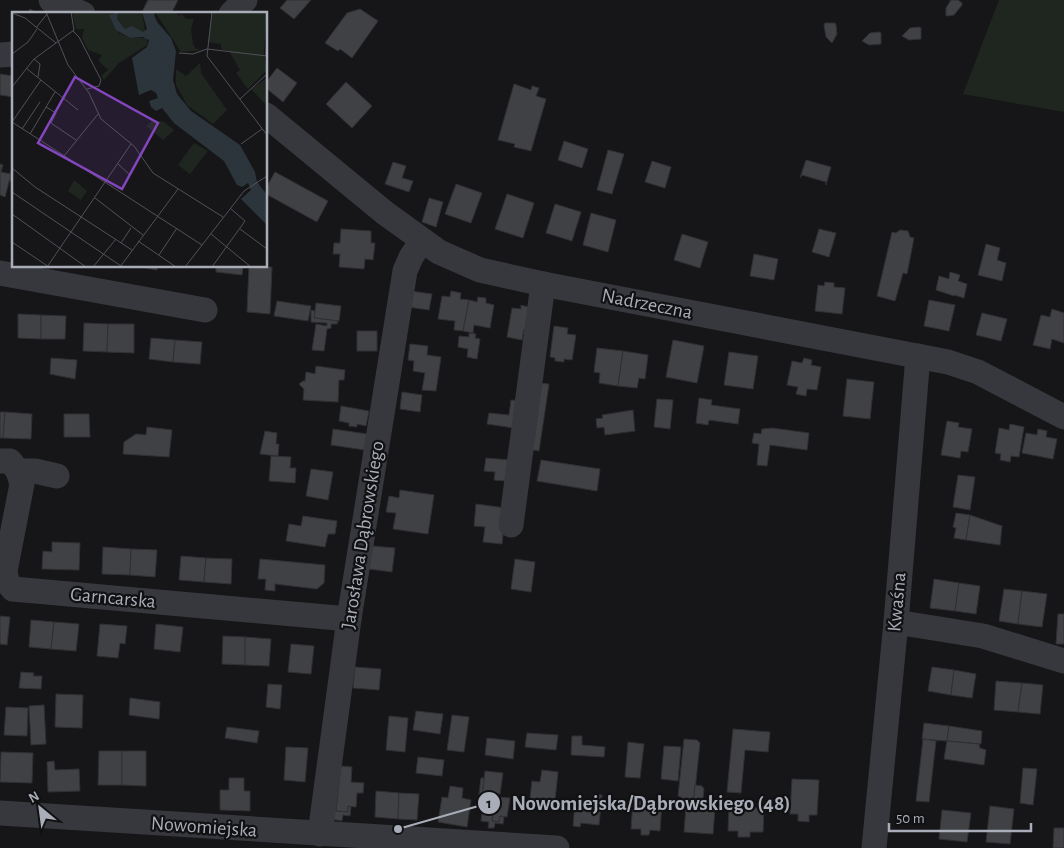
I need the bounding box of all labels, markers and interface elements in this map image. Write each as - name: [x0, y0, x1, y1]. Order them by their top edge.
- inset map: [12, 12, 268, 268]
- street label: Nadrzeczna: [600, 285, 694, 323]
- street label: Jarosława Dąbrowskiego: [338, 440, 388, 630]
- street label: Kwaśna: [884, 571, 910, 633]
- street label: Garncarska: [69, 584, 157, 612]
- north arrow: [15, 783, 65, 833]
- callout: Nowomiejska/Dąbrowskiego (48): [476, 785, 800, 821]
- text: N: [27, 789, 42, 806]
- text: Nowomiejska/Dąbrowskiego (48): [511, 793, 791, 814]
- text: 1: [486, 796, 492, 811]
- scale bar: [889, 800, 1032, 832]
- text: 50 m: [896, 811, 925, 826]
- street label: Nowomiejska: [150, 813, 258, 841]

